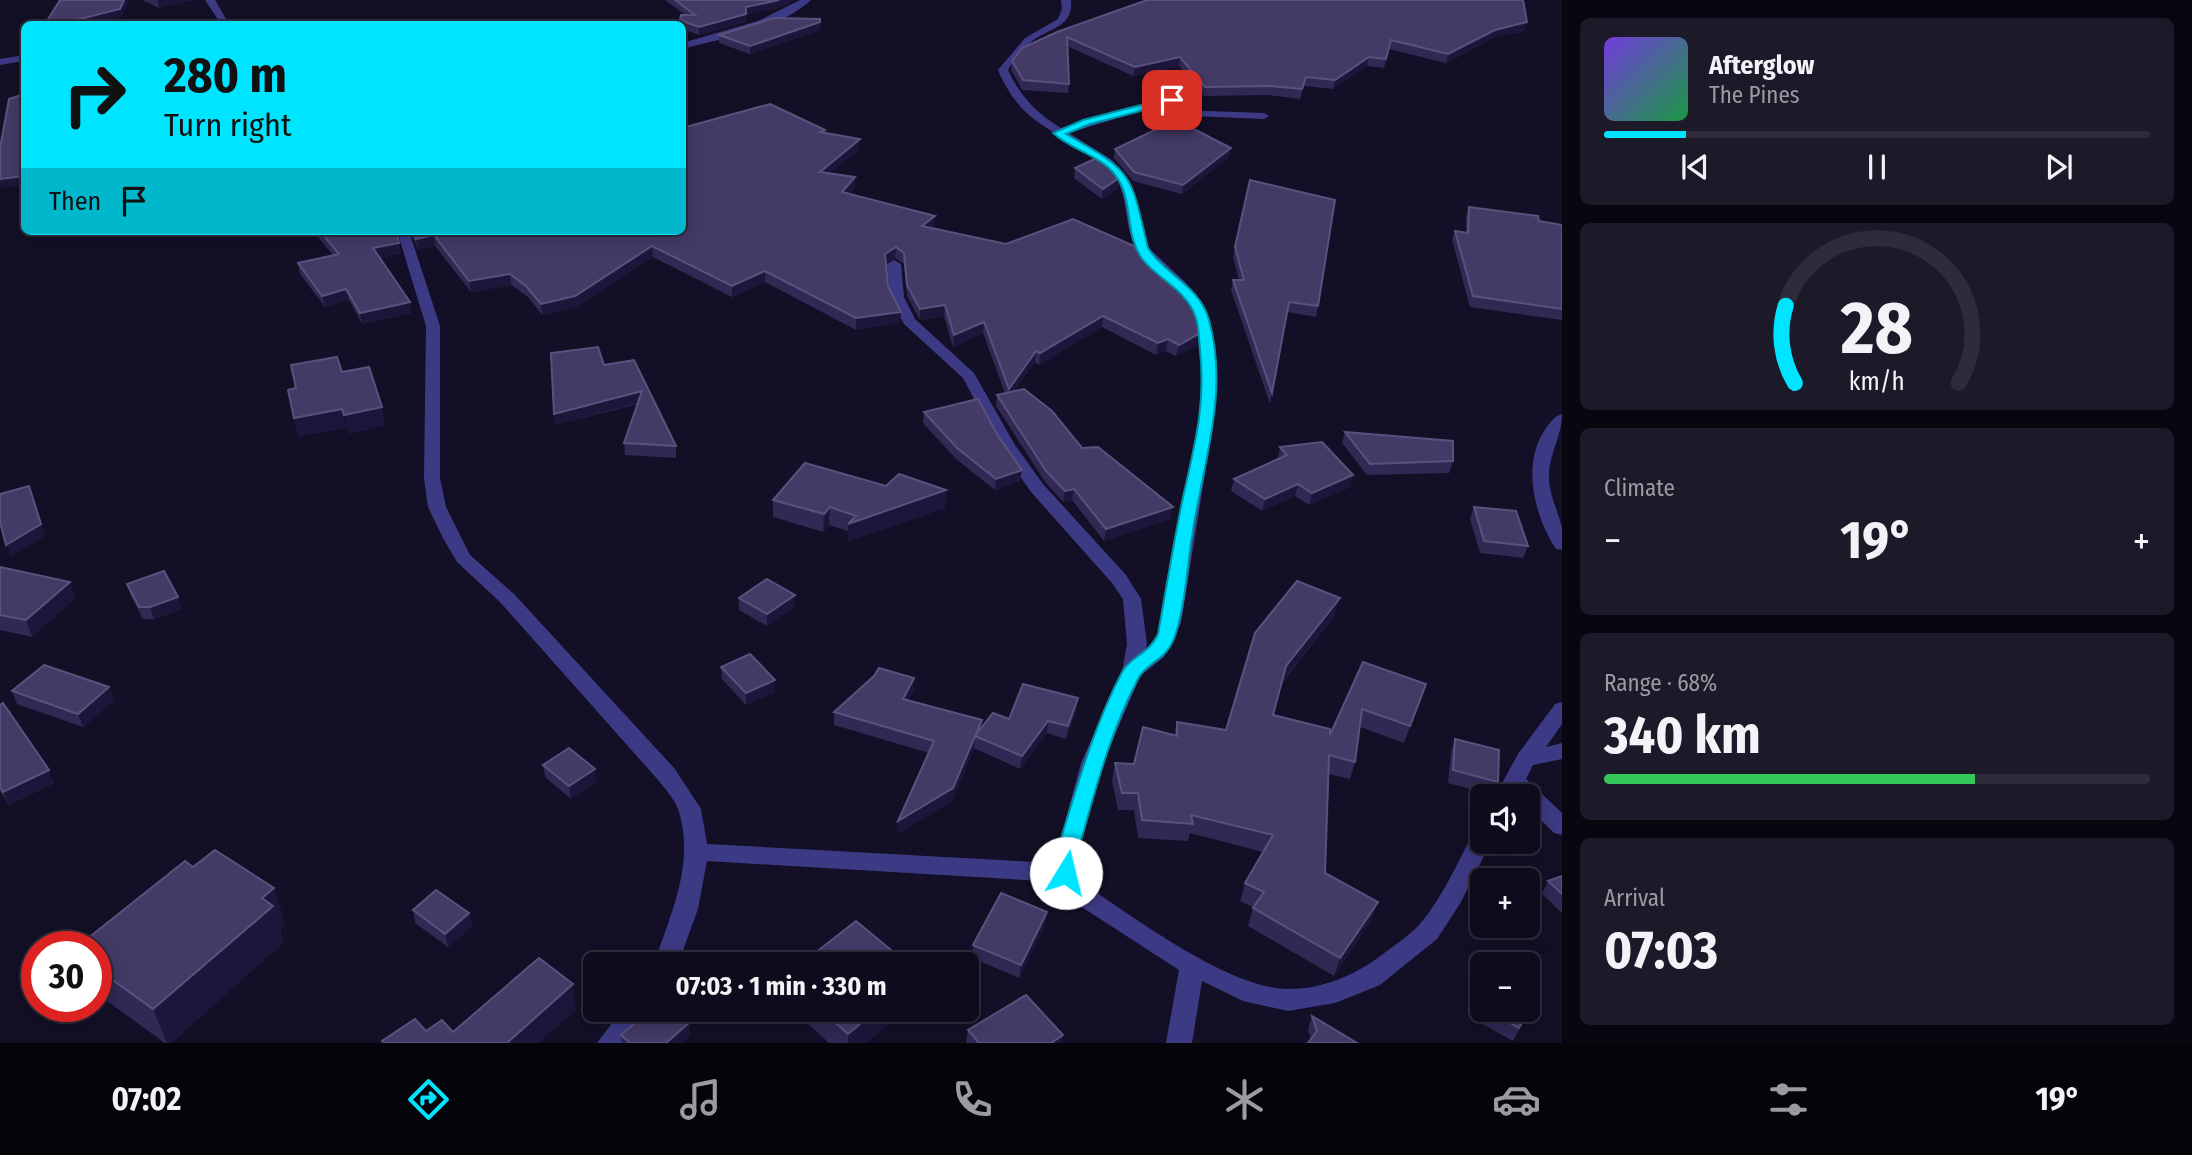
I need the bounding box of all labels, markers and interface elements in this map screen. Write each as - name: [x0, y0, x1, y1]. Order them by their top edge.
- text: 280 m: [164, 46, 287, 105]
- icon: right: [49, 49, 140, 140]
- text: Afterglow: [1709, 50, 1814, 81]
- pin: [1142, 70, 1202, 130]
- icon: arrive: [1153, 81, 1191, 119]
- text: The Pines: [1709, 81, 1800, 109]
- text: Turn right: [164, 106, 291, 144]
- icon: previous: [1676, 148, 1714, 186]
- icon: pause: [1858, 148, 1896, 186]
- icon: next: [2040, 148, 2078, 186]
- icon: arrive: [115, 182, 153, 220]
- text: Then: [49, 186, 101, 217]
- text: 28: [1840, 285, 1913, 372]
- text: km/h: [1849, 366, 1905, 396]
- text: Climate: [1604, 474, 1675, 502]
- text: 19°: [1840, 509, 1914, 572]
- text: −: [1604, 518, 1621, 564]
- text: +: [2133, 518, 2150, 564]
- text: Range · 68%: [1604, 669, 1717, 697]
- text: 340 km: [1604, 704, 1761, 767]
- map controls: [1470, 784, 1540, 1022]
- button: sound: [1470, 784, 1540, 854]
- position arrow: [1029, 836, 1103, 910]
- button: +: [1470, 868, 1540, 938]
- text: Arrival: [1604, 884, 1665, 912]
- text: 07:03: [1604, 919, 1718, 982]
- speed limit sign: 30: [21, 931, 112, 1022]
- button: −: [1470, 952, 1540, 1022]
- text: 07:03 · 1 min · 330 m: [675, 971, 887, 1002]
- icon: directions: [404, 1075, 453, 1124]
- icon: music: [676, 1075, 725, 1124]
- icon: phone: [948, 1075, 997, 1124]
- icon: climate: [1220, 1075, 1269, 1124]
- icon: car: [1492, 1075, 1541, 1124]
- icon: filters: [1764, 1075, 1813, 1124]
- text: 07:02: [111, 1080, 181, 1118]
- text: 19°: [2035, 1080, 2080, 1118]

